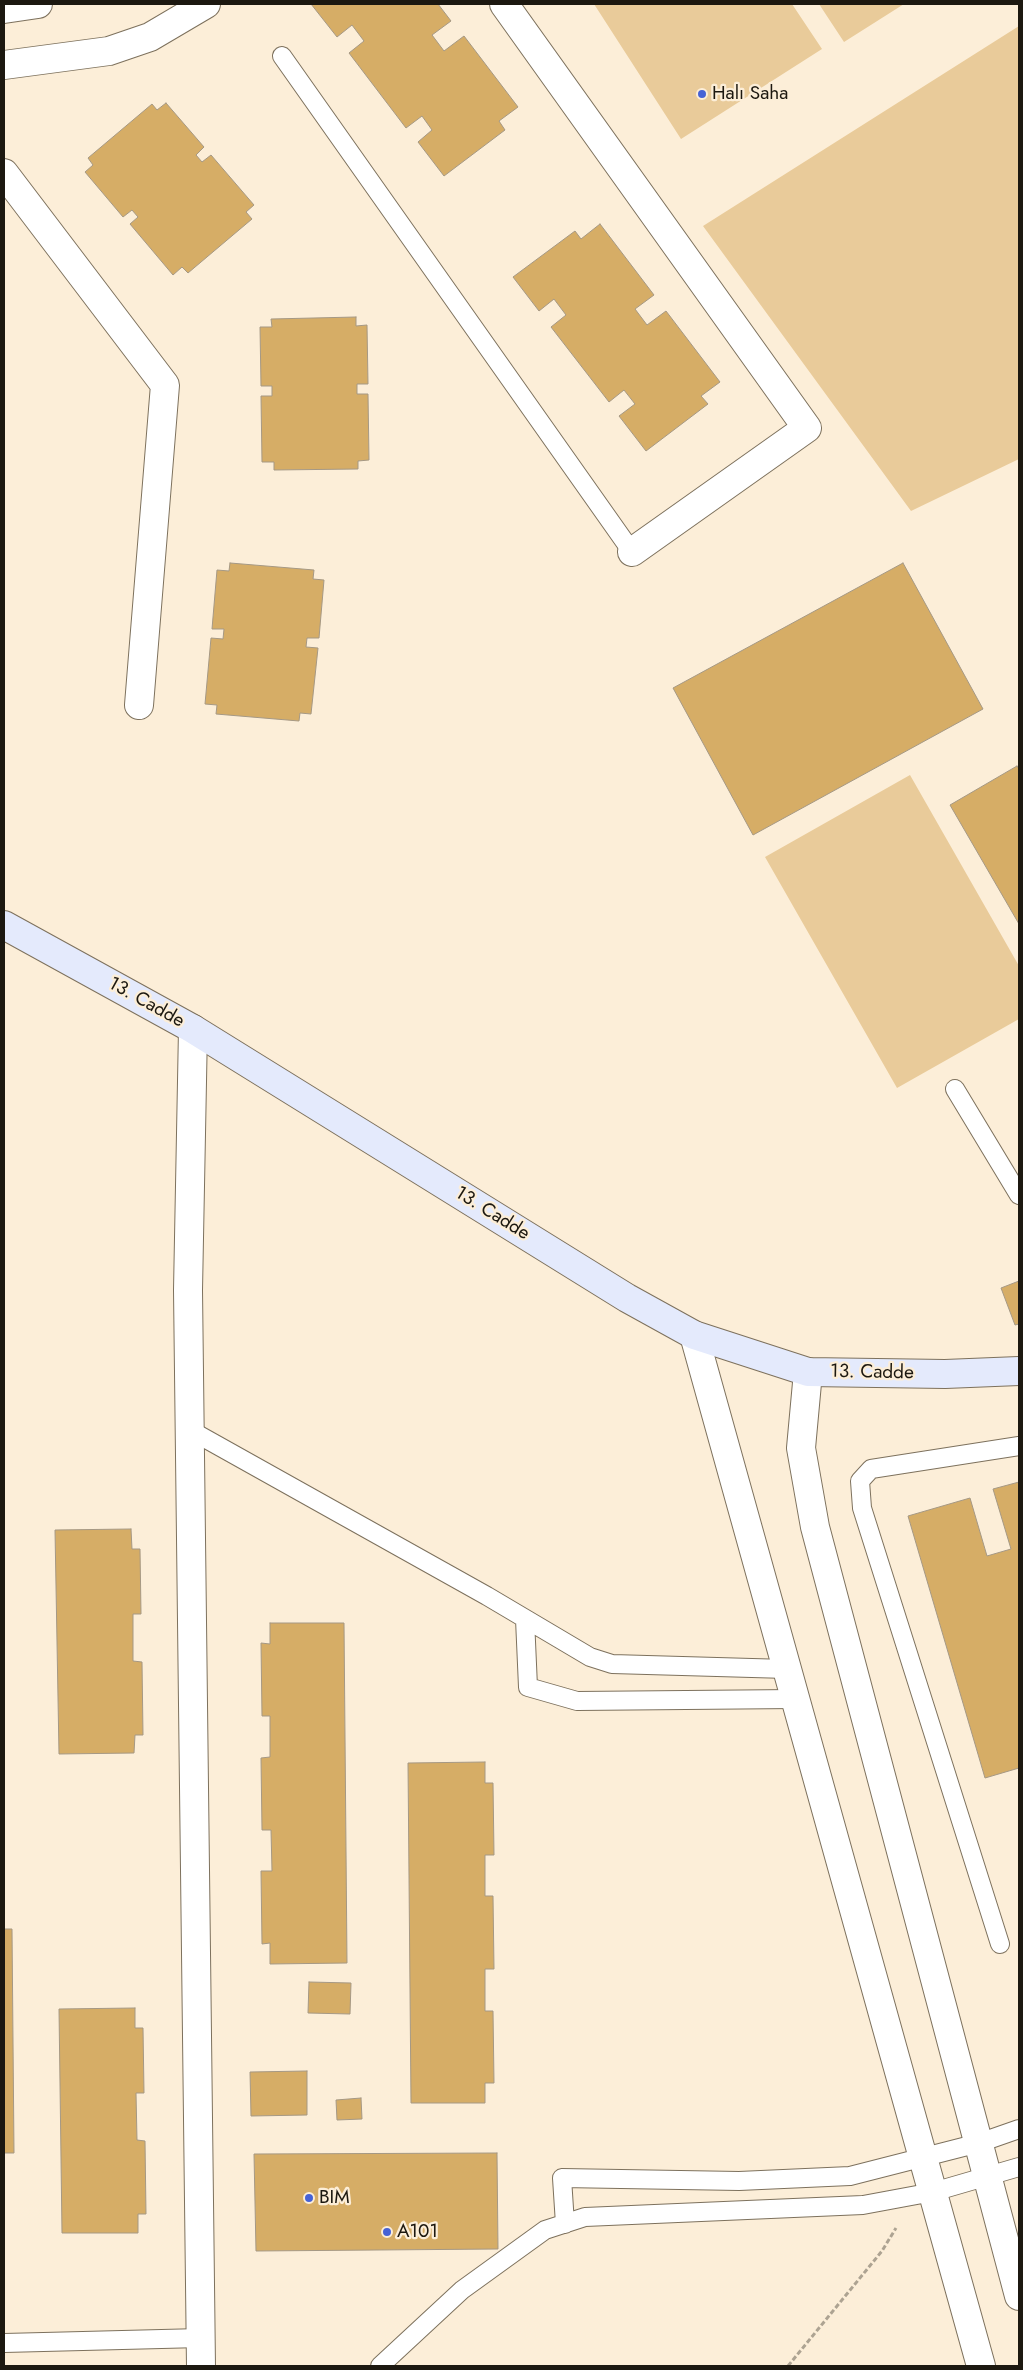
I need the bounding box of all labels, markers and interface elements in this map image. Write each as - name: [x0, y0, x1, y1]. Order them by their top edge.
- place label: Halı Saha: [712, 83, 788, 105]
- marker: Halı Saha: [696, 88, 708, 100]
- street label: 13. Cadde: [104, 973, 188, 1033]
- street label: 13. Cadde: [450, 1182, 534, 1246]
- street label: 13. Cadde: [830, 1361, 914, 1385]
- place label: BIM: [319, 2187, 350, 2209]
- marker: BIM: [303, 2192, 315, 2204]
- place label: A101: [397, 2221, 438, 2243]
- marker: A101: [381, 2226, 393, 2238]

